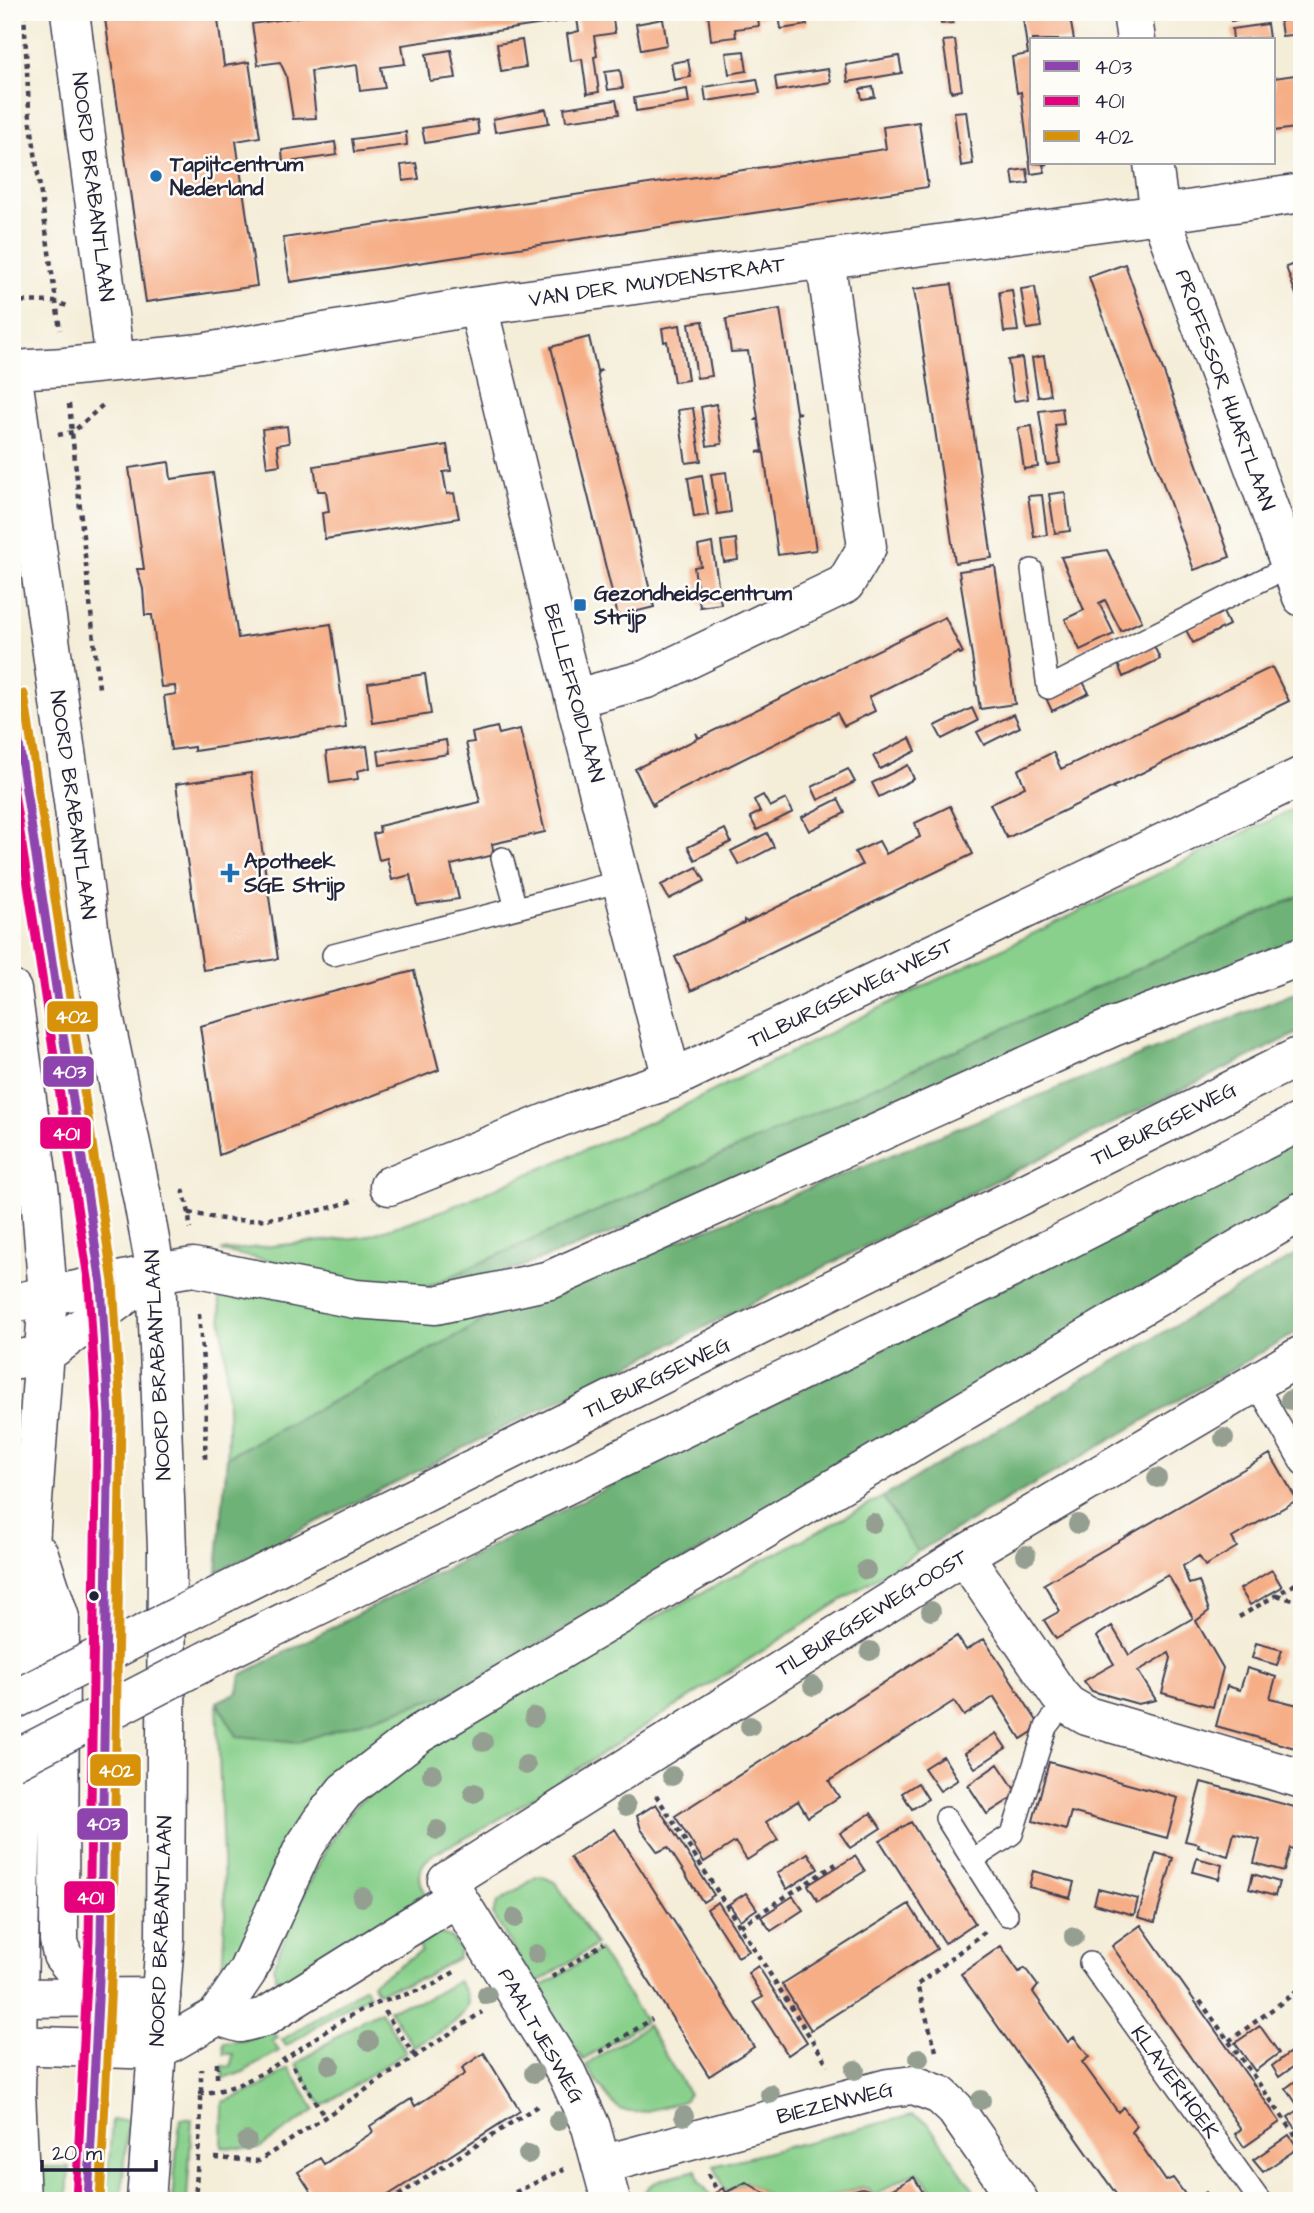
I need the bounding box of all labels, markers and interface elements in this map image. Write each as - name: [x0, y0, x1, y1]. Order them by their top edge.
- legend: [1030, 38, 1276, 164]
- text: 403: [1094, 53, 1133, 82]
- street label: NOORD BRABANTLAAN: [65, 71, 121, 303]
- text: 401: [1094, 87, 1125, 116]
- text: 402: [1094, 123, 1134, 152]
- place label: Tapijtcentrum Nederland: [169, 150, 304, 203]
- marker: Tapijtcentrum Nederland: [148, 168, 164, 184]
- street label: VAN DER MUYDENSTRAAT: [527, 250, 788, 314]
- street label: PROFESSOR HUARTLAAN: [1168, 265, 1282, 515]
- place label: Gezondheidscentrum Strijp: [593, 579, 793, 633]
- marker: Gezondheidscentrum Strijp: [572, 597, 588, 613]
- street label: BELLEFROIDLAAN: [536, 600, 612, 786]
- street label: NOORD BRABANTLAAN: [43, 689, 103, 921]
- place label: Apotheek SGE Strijp: [243, 847, 345, 901]
- marker: Apotheek SGE Strijp: [222, 865, 238, 881]
- street label: TILBURGSEWEG-WEST: [744, 930, 959, 1055]
- line badge: 402: [46, 1000, 99, 1033]
- text: 402: [55, 1004, 91, 1031]
- line badge: 403: [42, 1055, 95, 1088]
- text: 403: [52, 1059, 87, 1086]
- street label: TILBURGSEWEG: [1086, 1075, 1242, 1173]
- line badge: 401: [39, 1116, 92, 1150]
- text: 401: [52, 1121, 80, 1148]
- street label: NOORD BRABANTLAAN: [137, 1249, 179, 1481]
- street label: TILBURGSEWEG: [579, 1330, 736, 1426]
- street label: TILBURGSEWEG-OOST: [771, 1542, 974, 1684]
- unlabelled marker: [87, 1589, 101, 1603]
- line badge: 402: [89, 1753, 142, 1787]
- text: 402: [98, 1758, 134, 1785]
- line badge: 403: [76, 1807, 129, 1841]
- text: 403: [86, 1811, 121, 1838]
- street label: NOORD BRABANTLAAN: [142, 1815, 180, 2047]
- line badge: 401: [63, 1880, 116, 1914]
- text: 401: [76, 1885, 104, 1912]
- street label: PAALTJESWEG: [491, 1963, 592, 2109]
- street label: KLAVERHOEK: [1124, 2020, 1226, 2145]
- street label: BIEZENWEG: [774, 2074, 897, 2132]
- scale bar: [42, 2129, 156, 2173]
- text: 20 m: [52, 2139, 103, 2168]

